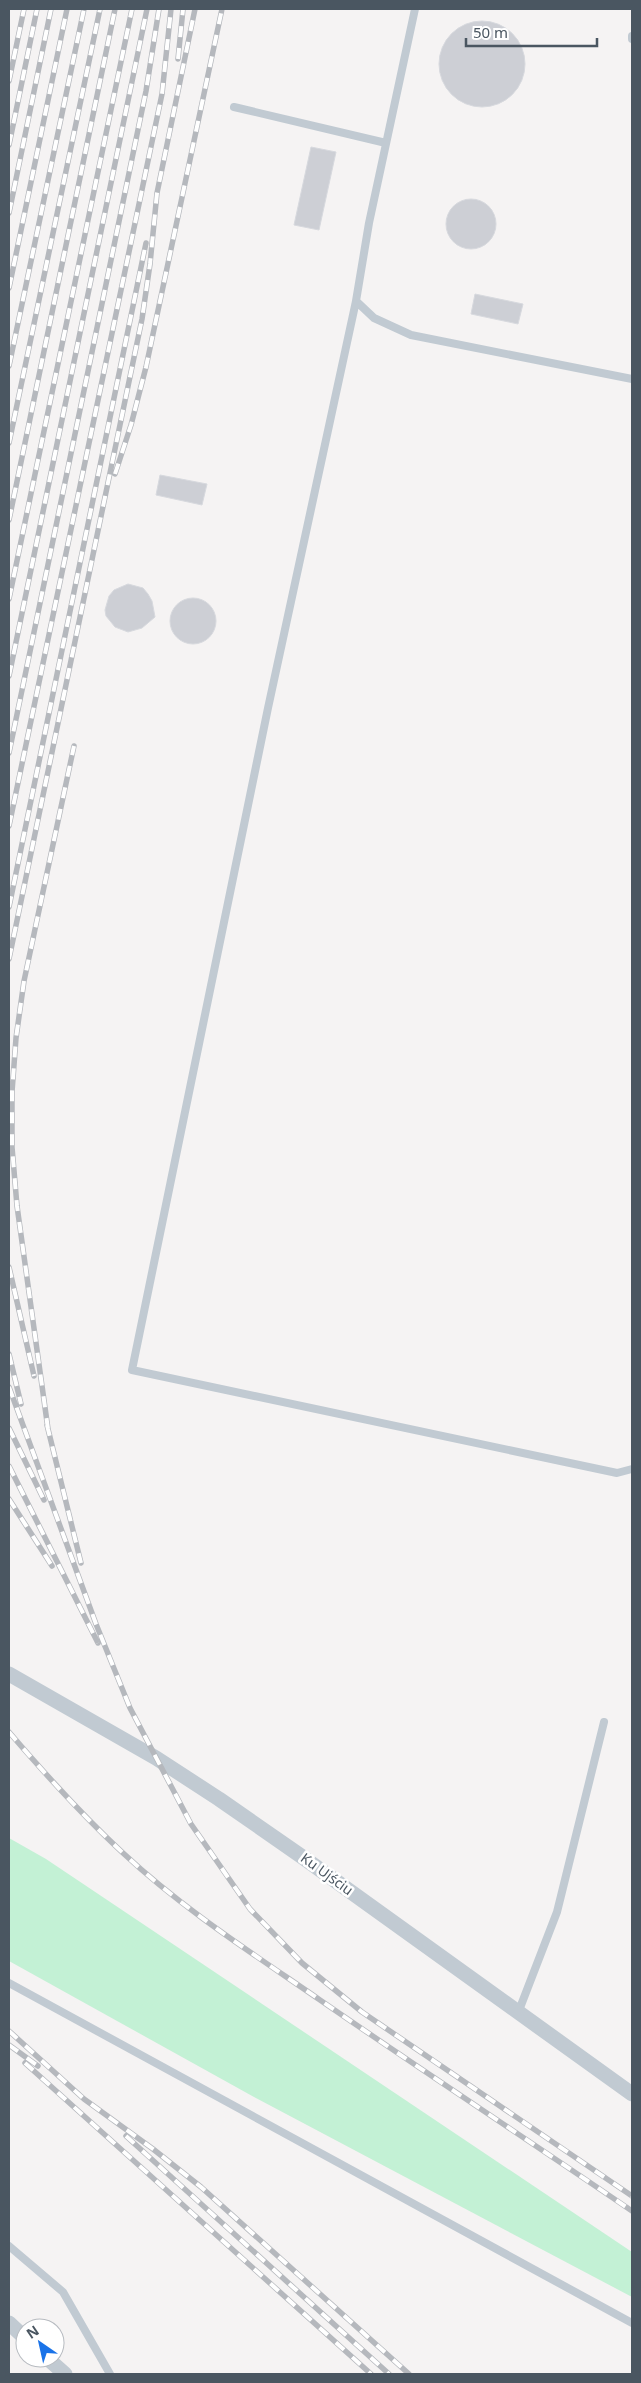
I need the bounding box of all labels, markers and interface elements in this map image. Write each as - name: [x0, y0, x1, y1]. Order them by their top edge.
- scale bar: [466, 15, 597, 47]
- text: 50 m: [473, 22, 508, 42]
- street label: Ku Ujściu: [297, 1848, 357, 1899]
- north arrow: [15, 2318, 65, 2368]
- text: N: [22, 2321, 42, 2343]

